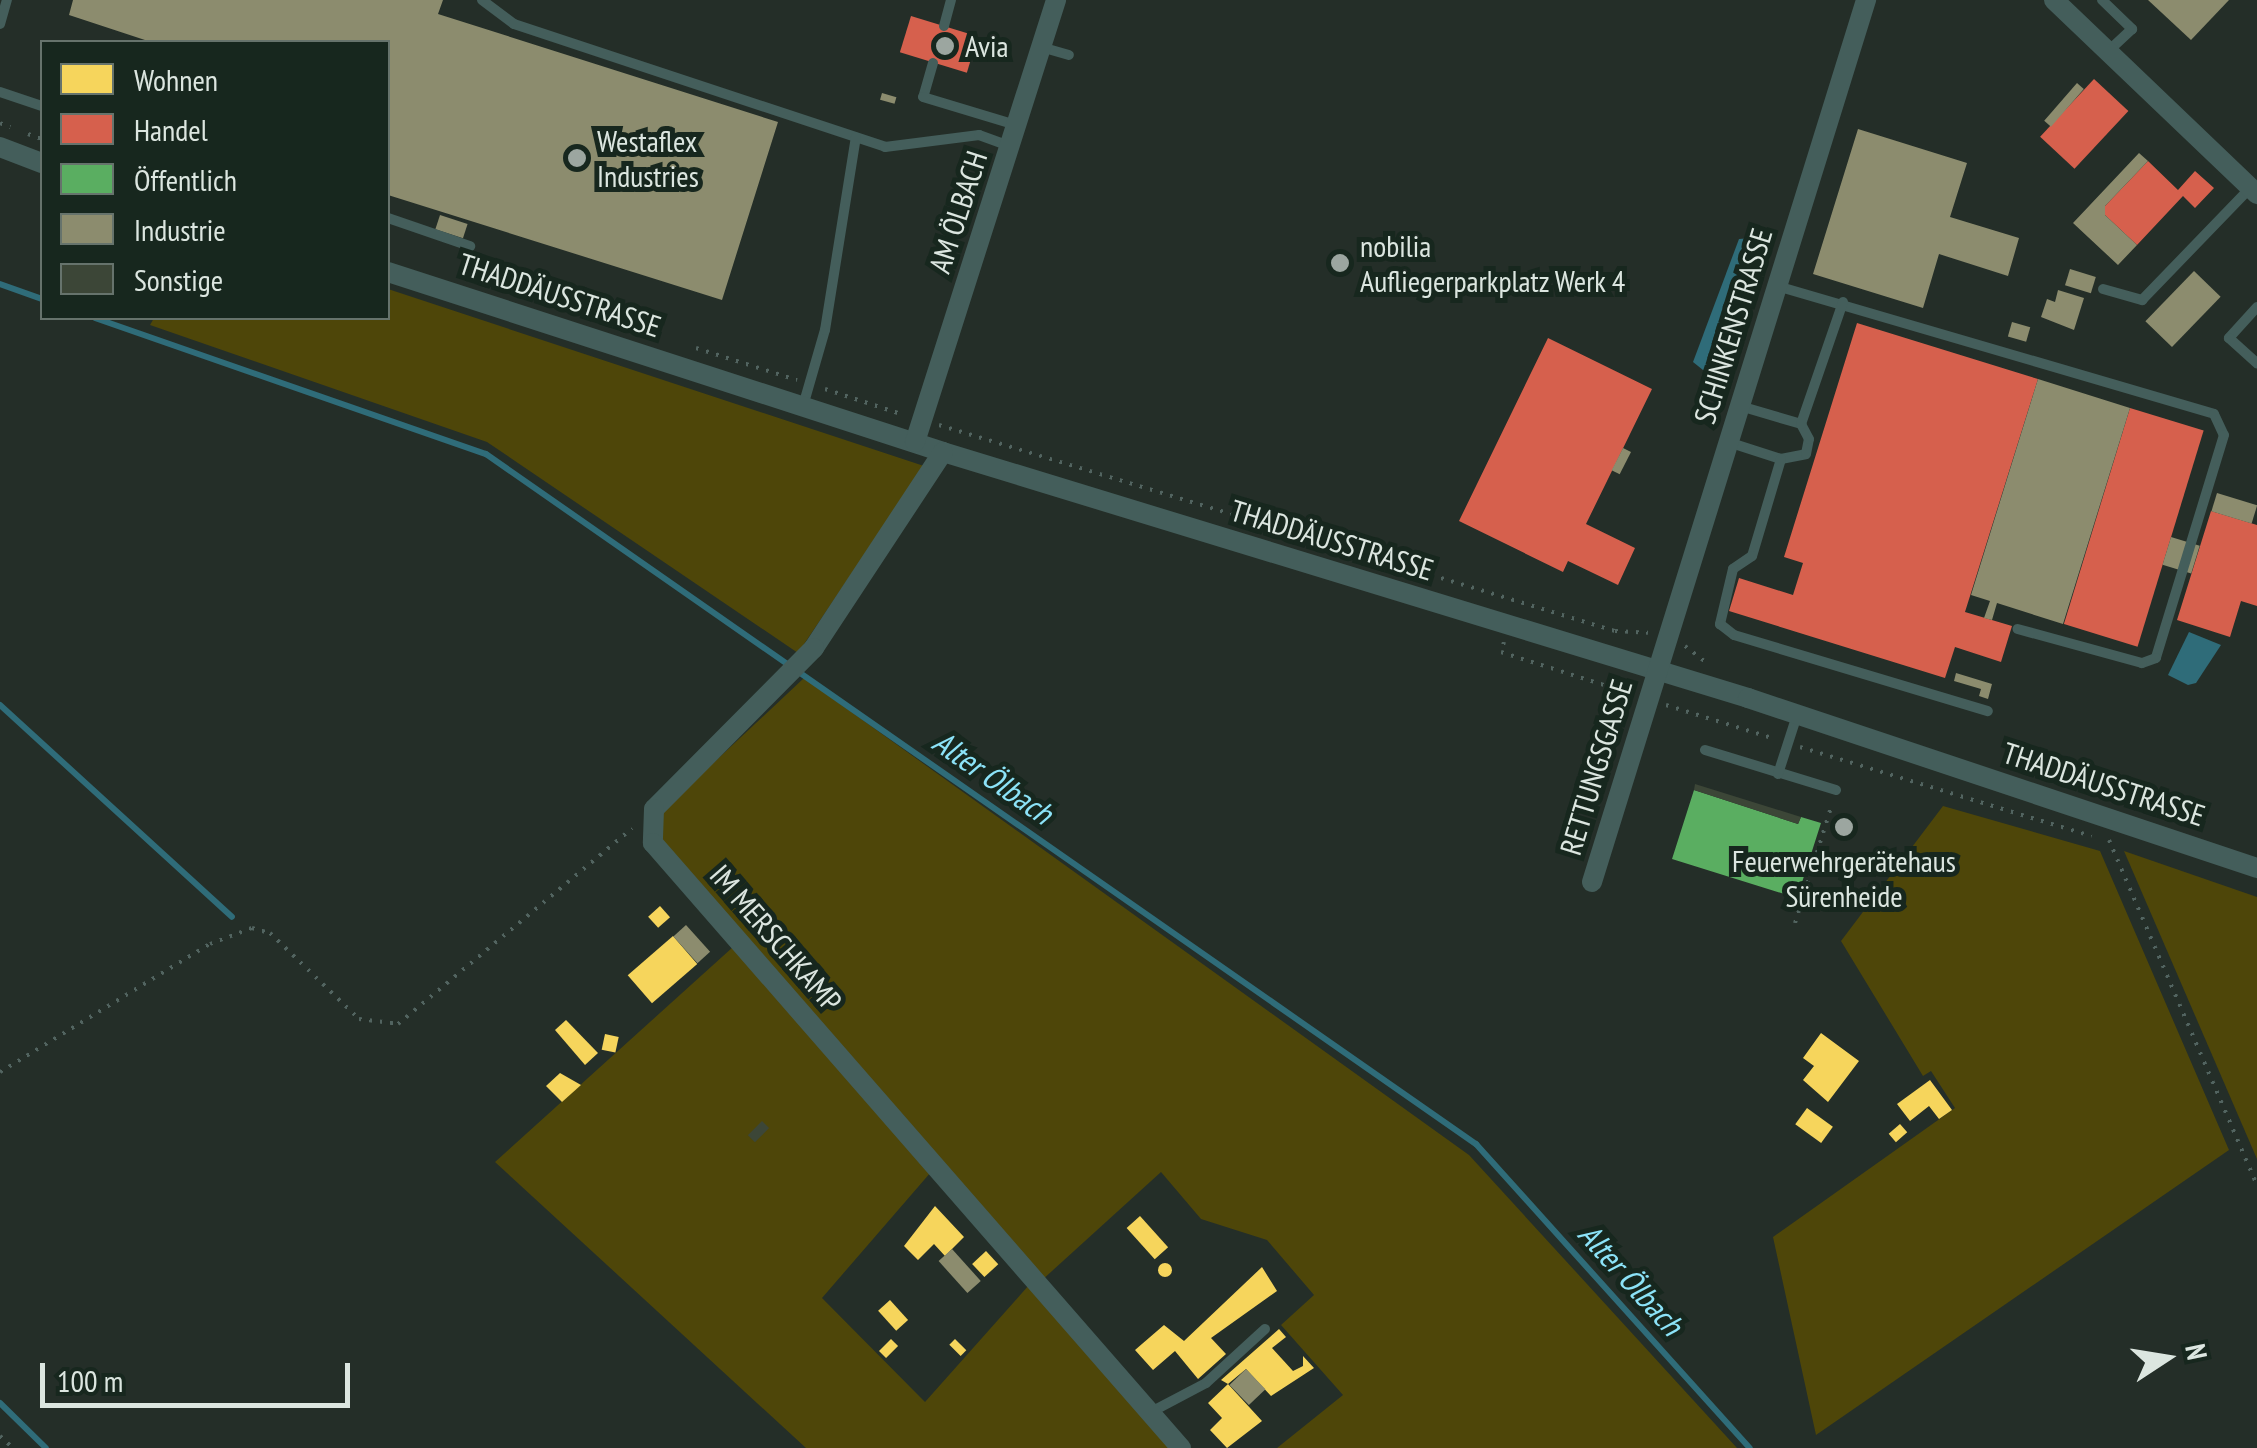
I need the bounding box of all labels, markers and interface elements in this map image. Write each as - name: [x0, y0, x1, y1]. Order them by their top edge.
- place label: Avia: [965, 28, 1008, 64]
- marker: Avia: [934, 35, 956, 57]
- legend: [40, 40, 390, 320]
- text: Wohnen: [134, 60, 218, 99]
- text: Handel: [134, 110, 208, 149]
- place label: Westaflex Industries: [597, 123, 699, 194]
- street label: AM ÖLBACH: [921, 146, 995, 278]
- marker: Westaflex Industries: [566, 147, 588, 169]
- text: Öffentlich: [134, 160, 237, 199]
- text: Industrie: [134, 210, 226, 249]
- street label: SCHINKENSTRASSE: [1686, 224, 1780, 428]
- place label: nobilia Aufliegerparkplatz Werk 4: [1360, 228, 1627, 298]
- street label: THADDÄUSSTRASSE: [455, 245, 665, 345]
- marker: nobilia Aufliegerparkplatz Werk 4: [1329, 252, 1351, 274]
- text: Sonstige: [134, 260, 223, 299]
- street label: THADDÄUSSTRASSE: [1226, 492, 1438, 588]
- street label: RETTUNGSGASSE: [1552, 675, 1640, 859]
- water label: Alter Ölbach: [926, 722, 1060, 832]
- street label: THADDÄUSSTRASSE: [1999, 734, 2209, 834]
- marker: Feuerwehrgerätehaus Sürenheide: [1833, 816, 1855, 838]
- place label: Feuerwehrgerätehaus Sürenheide: [1732, 843, 1956, 914]
- street label: IM MERSCHKAMP: [703, 857, 849, 1019]
- water label: Alter Ölbach: [1571, 1215, 1691, 1343]
- north arrow: [2117, 1308, 2217, 1408]
- text: N: [2177, 1340, 2217, 1363]
- scale bar: [45, 1343, 355, 1405]
- text: 100 m: [57, 1361, 123, 1400]

